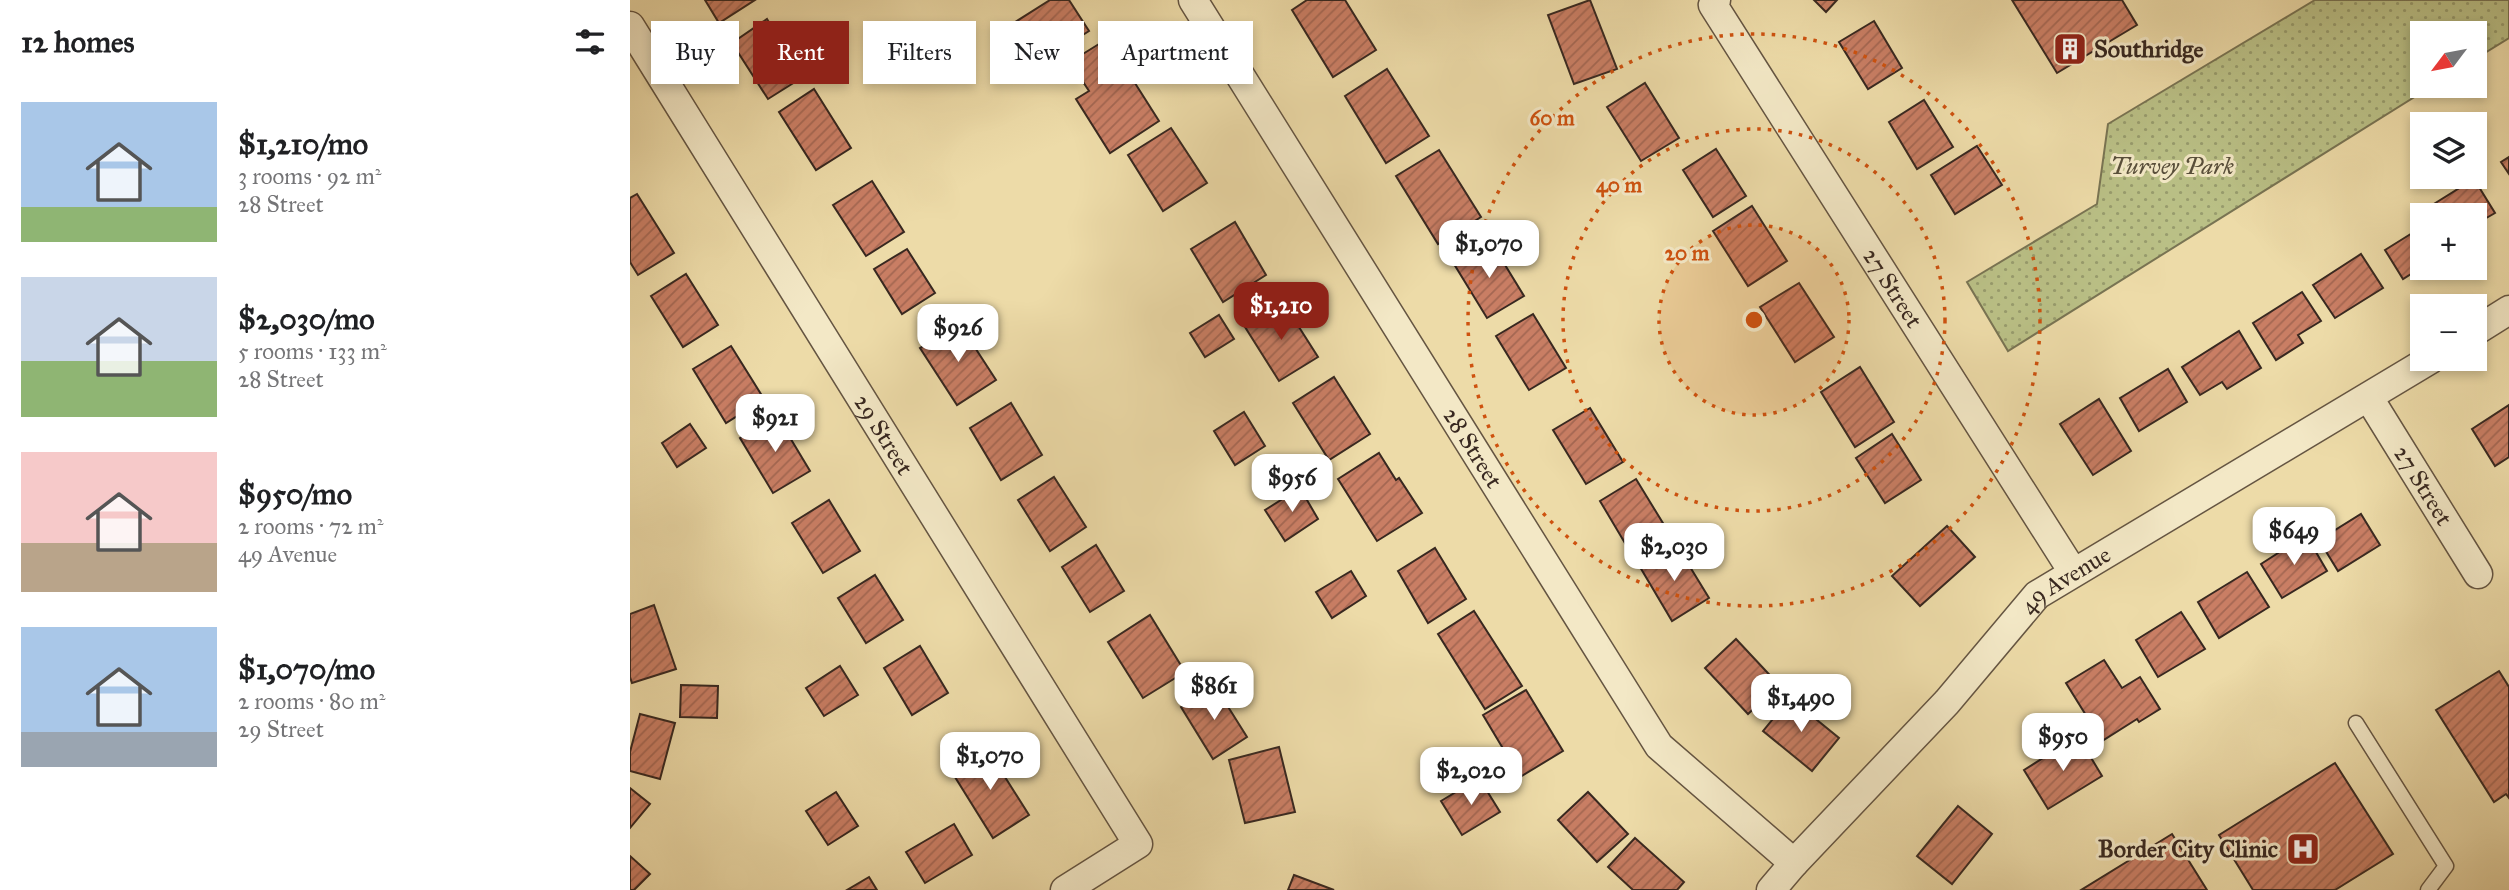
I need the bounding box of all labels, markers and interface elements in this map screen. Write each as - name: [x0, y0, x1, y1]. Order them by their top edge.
- chip: Buy: [651, 21, 739, 84]
- chip: Rent: [753, 21, 849, 84]
- chip: Filters: [863, 21, 976, 84]
- chip: New: [990, 21, 1084, 84]
- chip: Apartment: [1098, 21, 1253, 84]
- north arrow: [2410, 21, 2487, 98]
- map controls: [2410, 21, 2487, 371]
- icon: filters: [571, 23, 609, 61]
- text: 12 homes: [21, 24, 134, 60]
- building icon: Southridge: [2051, 30, 2089, 68]
- place label: Southridge: [2094, 34, 2203, 64]
- text: 60 m: [1529, 105, 1575, 131]
- button: layers: [2410, 112, 2487, 189]
- text: $1,210/mo: [238, 126, 368, 162]
- icon: home: [77, 130, 161, 214]
- park label: Turvey Park: [2110, 151, 2234, 181]
- text: 3 rooms · 92 m²: [238, 162, 381, 190]
- text: 40 m: [1596, 172, 1642, 198]
- text: 28 Street: [238, 190, 324, 218]
- button: +: [2410, 203, 2487, 280]
- pin: $1,070: [1432, 220, 1546, 280]
- text: $1,070: [1455, 229, 1523, 257]
- text: 20 m: [1665, 240, 1710, 266]
- street label: 27 Street: [1856, 242, 1929, 334]
- pin: $1,210: [1224, 282, 1338, 342]
- text: $1,210: [1250, 291, 1312, 319]
- button: −: [2410, 294, 2487, 371]
- text: $2,030/mo: [238, 301, 375, 337]
- pin: $926: [917, 304, 999, 364]
- icon: home: [77, 305, 161, 389]
- centre of rings: [1742, 308, 1766, 332]
- text: $926: [933, 313, 983, 341]
- text: 5 rooms · 133 m²: [238, 337, 387, 365]
- text: 28 Street: [238, 365, 324, 393]
- street label: 29 Street: [847, 389, 920, 481]
- pin: $921: [734, 394, 816, 454]
- street label: 28 Street: [1436, 402, 1509, 494]
- text: $921: [752, 403, 798, 431]
- street label: 27 Street: [2387, 440, 2460, 532]
- pin: $956: [1251, 454, 1333, 514]
- text: $956: [1268, 463, 1316, 491]
- text: $950/mo: [238, 476, 352, 512]
- icon: home: [77, 480, 161, 564]
- pin: $649: [2253, 508, 2335, 567]
- text: 2 rooms · 72 m²: [238, 512, 383, 540]
- text: $649: [2269, 516, 2319, 544]
- pin: $2,030: [1617, 524, 1731, 583]
- text: $2,030: [1640, 532, 1708, 560]
- street label: 49 Avenue: [2013, 539, 2116, 620]
- text: 49 Avenue: [238, 540, 337, 568]
- text: $1,070/mo: [238, 651, 375, 687]
- icon: home: [77, 655, 161, 739]
- pin: $861: [1173, 662, 1255, 722]
- text: $861: [1191, 671, 1237, 699]
- pin: $1,490: [1744, 674, 1858, 734]
- text: $1,490: [1767, 683, 1835, 711]
- text: 2 rooms · 80 m²: [238, 687, 385, 715]
- pin: $950: [2022, 714, 2104, 773]
- text: 29 Street: [238, 715, 324, 743]
- text: $950: [2038, 722, 2088, 750]
- pin: $1,070: [933, 732, 1047, 792]
- text: $1,070: [956, 741, 1024, 769]
- pin: $2,020: [1414, 748, 1528, 807]
- text: $2,020: [1436, 756, 1506, 784]
- hospital icon: Border City Clinic: [2284, 830, 2322, 868]
- place label: Border City Clinic: [2098, 834, 2278, 864]

